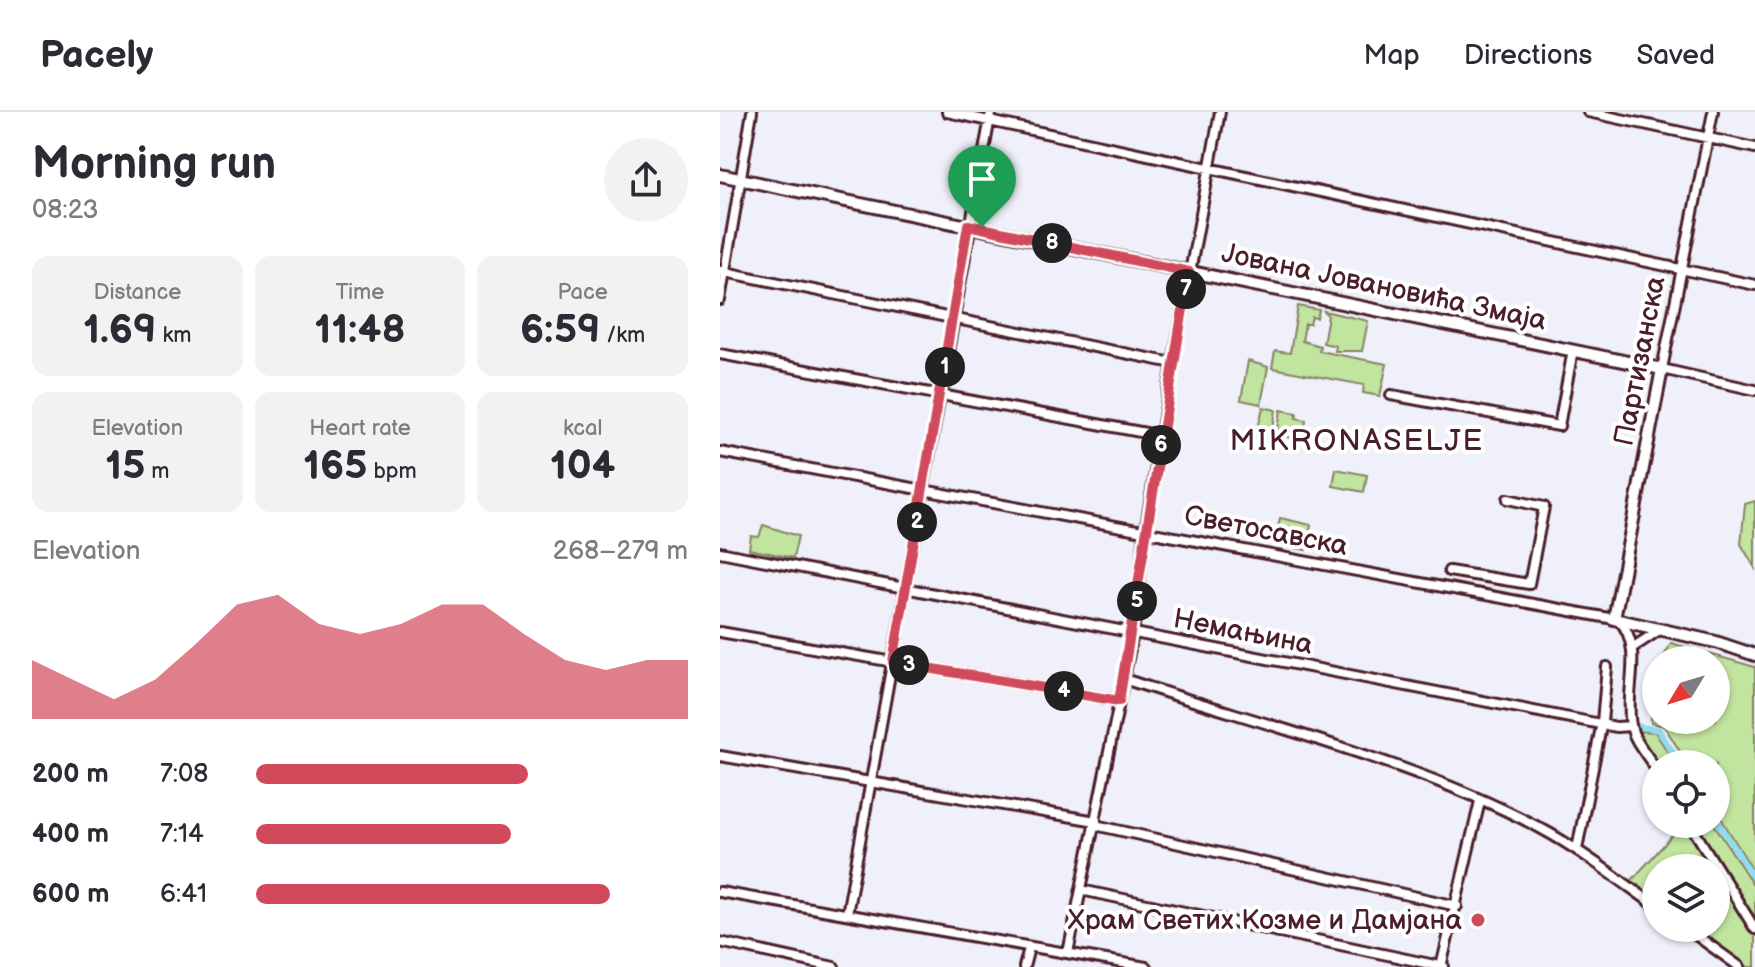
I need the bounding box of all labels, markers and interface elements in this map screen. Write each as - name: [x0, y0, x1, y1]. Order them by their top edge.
- text: Pacely: [40, 33, 153, 78]
- text: Map: [1363, 39, 1420, 72]
- text: Directions: [1464, 39, 1592, 72]
- text: Saved: [1636, 39, 1715, 72]
- text: Morning run: [32, 138, 276, 191]
- button: share: [604, 138, 688, 222]
- pin: [948, 145, 1016, 227]
- icon: arrive: [960, 157, 1004, 201]
- text: 08:23: [32, 195, 99, 226]
- pin: 8: [1032, 223, 1072, 263]
- text: 8: [1045, 229, 1059, 256]
- street label: Јована Јовановића Змаја: [1219, 236, 1550, 338]
- pin: 7: [1166, 269, 1206, 309]
- street label: Партизанска: [1607, 273, 1673, 449]
- text: 7: [1180, 275, 1192, 302]
- text: Distance: [93, 279, 181, 306]
- text: Time: [336, 279, 384, 306]
- text: Pace: [558, 279, 608, 306]
- text: 1.69: [83, 306, 157, 354]
- text: 11:48: [315, 306, 405, 354]
- text: 6:59: [520, 306, 600, 354]
- text: km: [157, 322, 191, 349]
- text: /km: [600, 322, 645, 349]
- pin: 1: [925, 347, 965, 387]
- text: 1: [940, 353, 950, 380]
- text: Elevation: [91, 415, 183, 442]
- text: Heart rate: [309, 415, 411, 442]
- text: kcal: [563, 415, 602, 442]
- district label: MIKRONASELJE: [1230, 423, 1484, 459]
- pin: 6: [1141, 425, 1181, 465]
- text: 6: [1154, 431, 1168, 458]
- text: 15: [105, 442, 145, 490]
- text: 165: [303, 442, 367, 490]
- text: 104: [550, 442, 615, 490]
- text: m: [145, 458, 169, 485]
- text: bpm: [367, 458, 417, 485]
- street label: Светосавска: [1181, 499, 1351, 563]
- pin: 2: [897, 502, 937, 542]
- text: 2: [910, 508, 924, 535]
- text: Elevation: [32, 536, 140, 567]
- text: 268–279 m: [553, 536, 688, 567]
- pin: 5: [1117, 581, 1157, 621]
- text: 5: [1131, 587, 1143, 614]
- street label: Немањина: [1170, 602, 1316, 662]
- pin: 3: [889, 645, 929, 685]
- north arrow: [1642, 646, 1730, 734]
- map controls: [1642, 646, 1730, 942]
- text: 3: [903, 651, 915, 678]
- pin: 4: [1044, 671, 1084, 711]
- text: 4: [1058, 677, 1070, 704]
- button: locate: [1642, 750, 1730, 838]
- text: 200 m: [32, 759, 109, 790]
- text: 7:08: [160, 759, 208, 790]
- text: 400 m: [32, 819, 109, 850]
- text: 7:14: [160, 819, 204, 850]
- button: layers: [1642, 854, 1730, 942]
- text: 600 m: [32, 879, 109, 910]
- text: 6:41: [160, 879, 207, 910]
- place label: Храм Светих Козме и Дамјана: [1068, 904, 1462, 937]
- marker: Храм Светих Козме и Дамјана: [1469, 911, 1487, 929]

